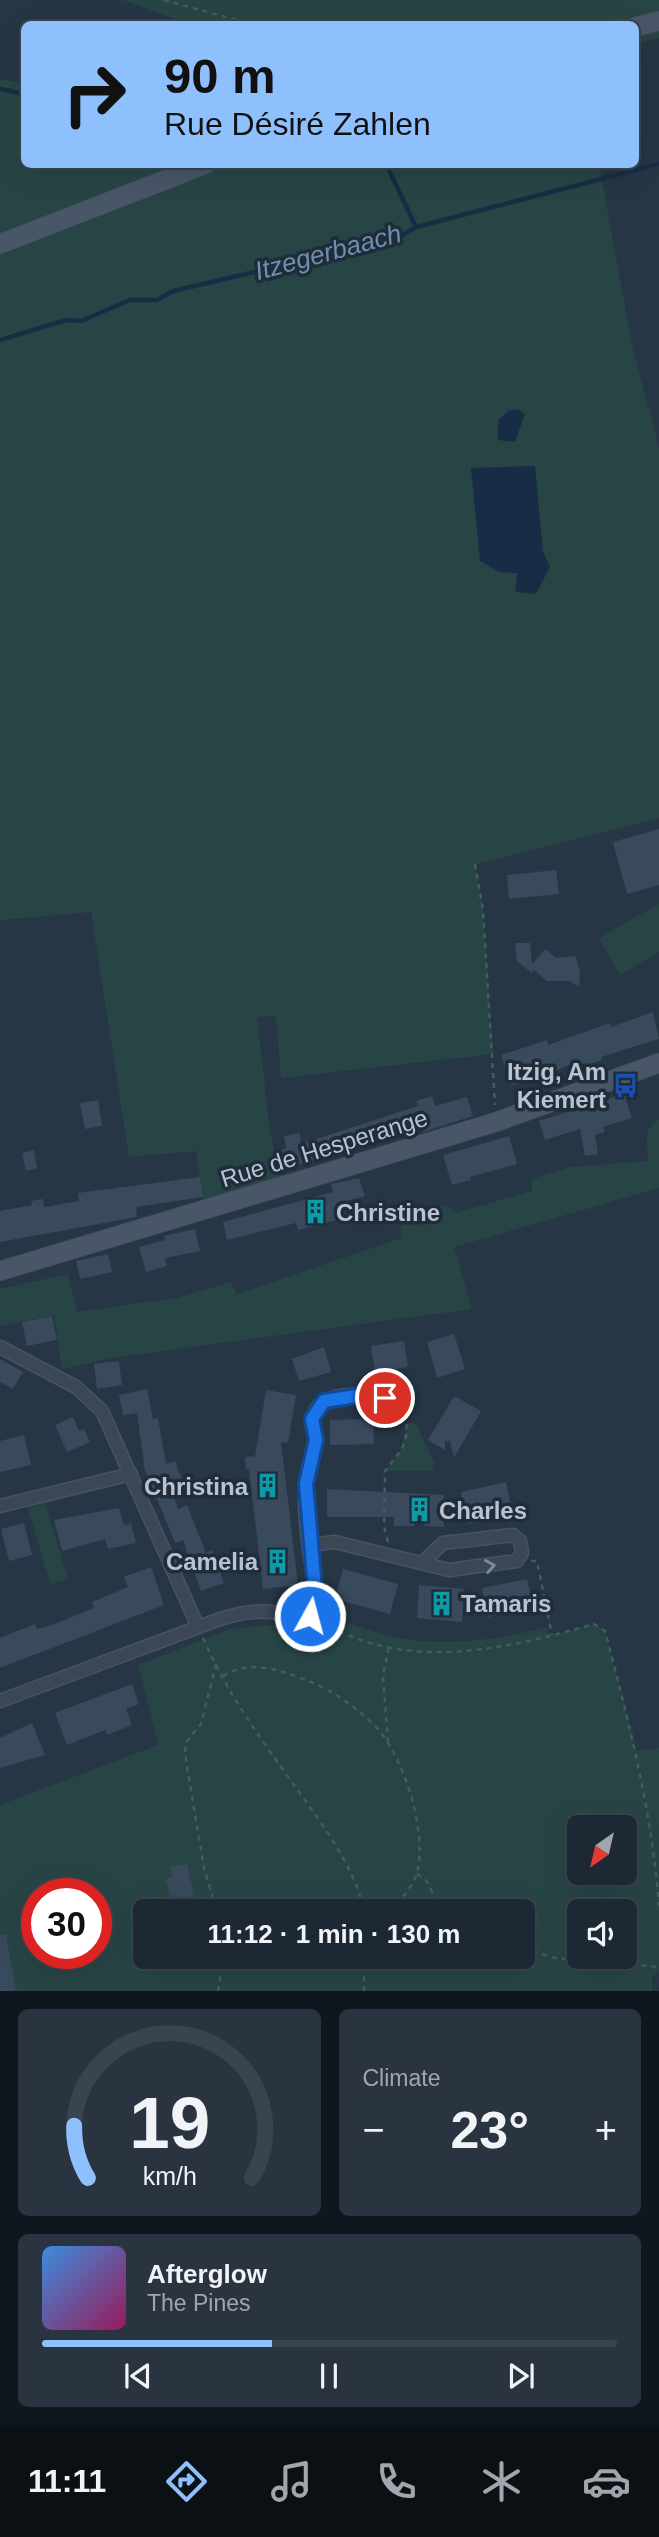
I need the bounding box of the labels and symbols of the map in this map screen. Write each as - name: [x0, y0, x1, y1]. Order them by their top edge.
- water label: Itzegerbaach: [252, 218, 404, 286]
- place label: Itzig, Am Kiemert: [507, 1058, 606, 1113]
- bus stop icon: Itzig, Am Kiemert: [612, 1071, 640, 1099]
- street label: Rue de Hesperange: [217, 1104, 431, 1192]
- building icon: Christine: [302, 1198, 330, 1226]
- place label: Christine: [336, 1199, 440, 1226]
- pin: [355, 1368, 415, 1428]
- building icon: Christina: [254, 1472, 282, 1500]
- place label: Christina: [144, 1473, 249, 1500]
- building icon: Charles: [405, 1496, 433, 1524]
- place label: Charles: [439, 1497, 527, 1524]
- building icon: Camelia: [264, 1547, 292, 1575]
- place label: Camelia: [166, 1548, 259, 1575]
- one-way arrow: [484, 1559, 496, 1574]
- position arrow: [273, 1579, 347, 1653]
- building icon: Tamaris: [427, 1589, 455, 1617]
- place label: Tamaris: [461, 1590, 551, 1617]
- north arrow: [567, 1815, 637, 1885]
- speed limit sign: 30: [21, 1878, 112, 1969]

